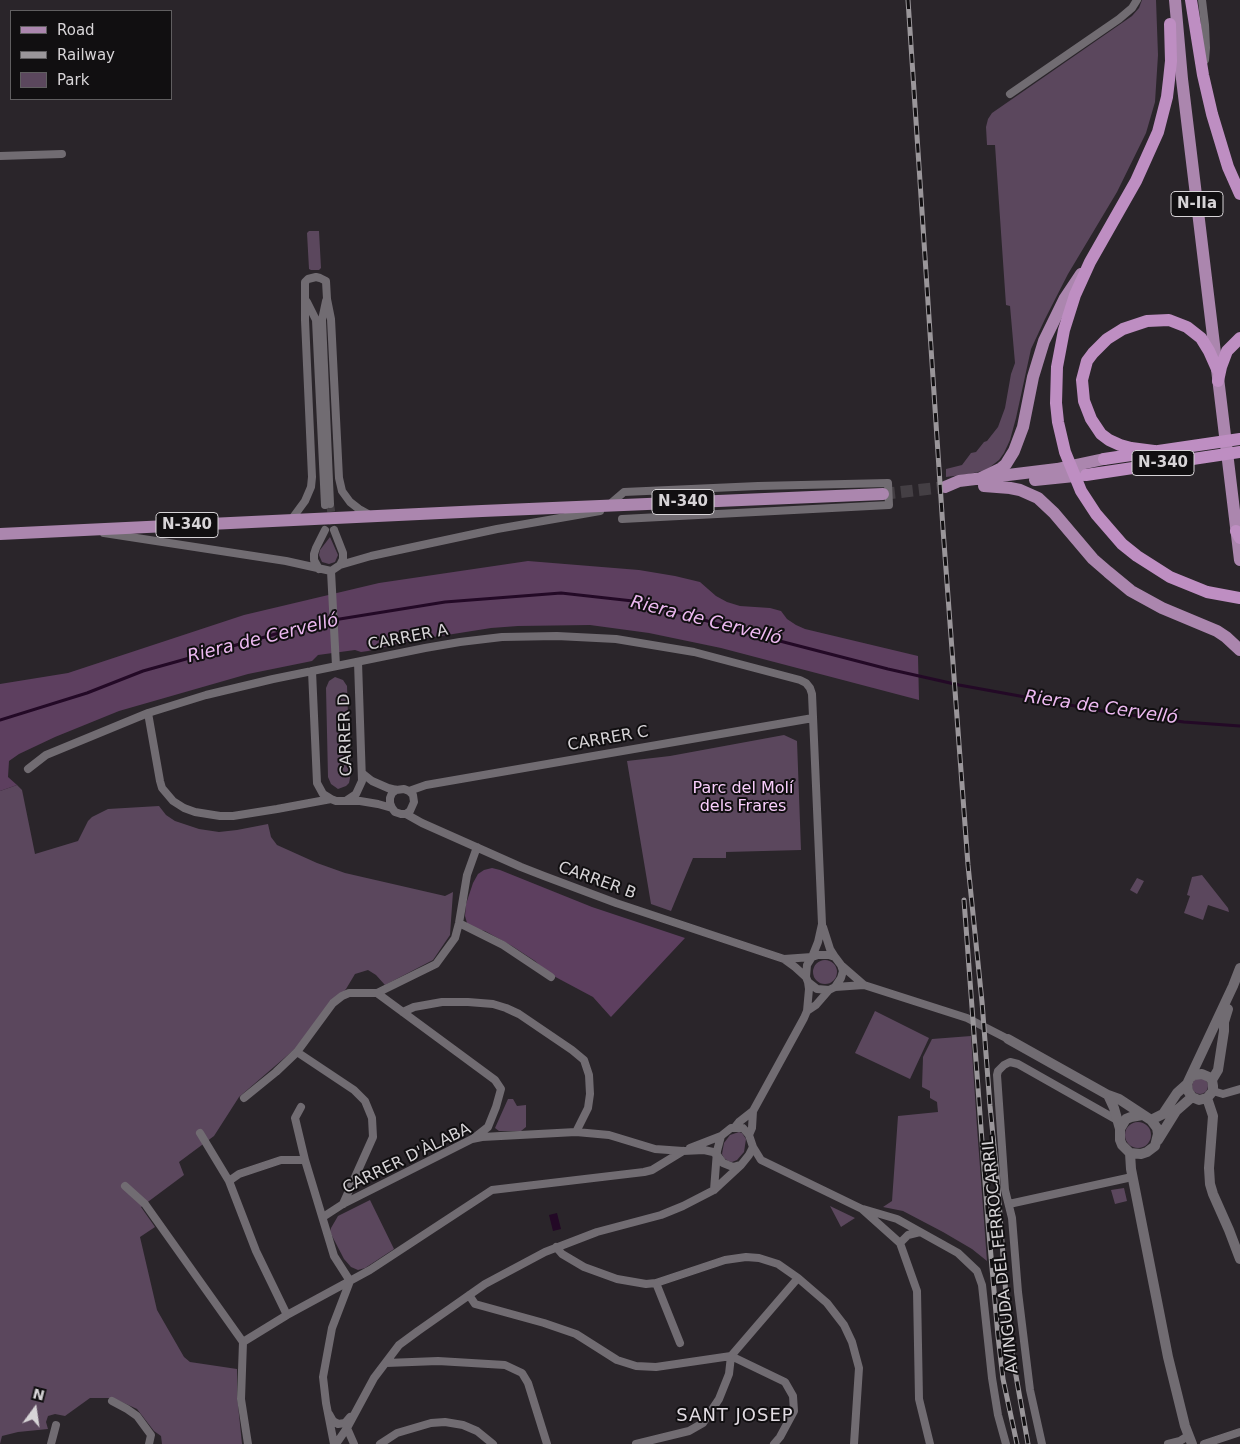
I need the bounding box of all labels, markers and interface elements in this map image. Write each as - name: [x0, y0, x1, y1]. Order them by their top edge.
- legend: [10, 10, 172, 100]
- text: Road: [57, 21, 95, 39]
- text: Railway: [57, 46, 115, 64]
- text: Park: [57, 71, 89, 89]
- road number: N-IIa: [1171, 192, 1223, 216]
- road number: N-340: [1132, 450, 1194, 476]
- road number: N-340: [652, 490, 714, 514]
- road number: N-340: [156, 512, 218, 538]
- water label: Riera de Cervelló: [628, 592, 784, 650]
- water label: Riera de Cervelló: [185, 610, 341, 668]
- street label: CARRER A: [366, 621, 450, 655]
- water label: Riera de Cervelló: [1023, 687, 1179, 729]
- street label: CARRER D: [335, 693, 357, 777]
- street label: CARRER C: [566, 722, 650, 756]
- park label: Parc del Molí dels Frares: [693, 779, 793, 817]
- street label: CARRER B: [555, 858, 639, 904]
- street label: CARRER D'ÀLABA: [340, 1120, 474, 1198]
- street label: AVINGUDA DEL FERROCARRIL: [979, 1136, 1023, 1374]
- north arrow: [10, 1384, 60, 1434]
- text: N: [31, 1385, 46, 1404]
- district label: SANT JOSEP: [675, 1405, 795, 1427]

